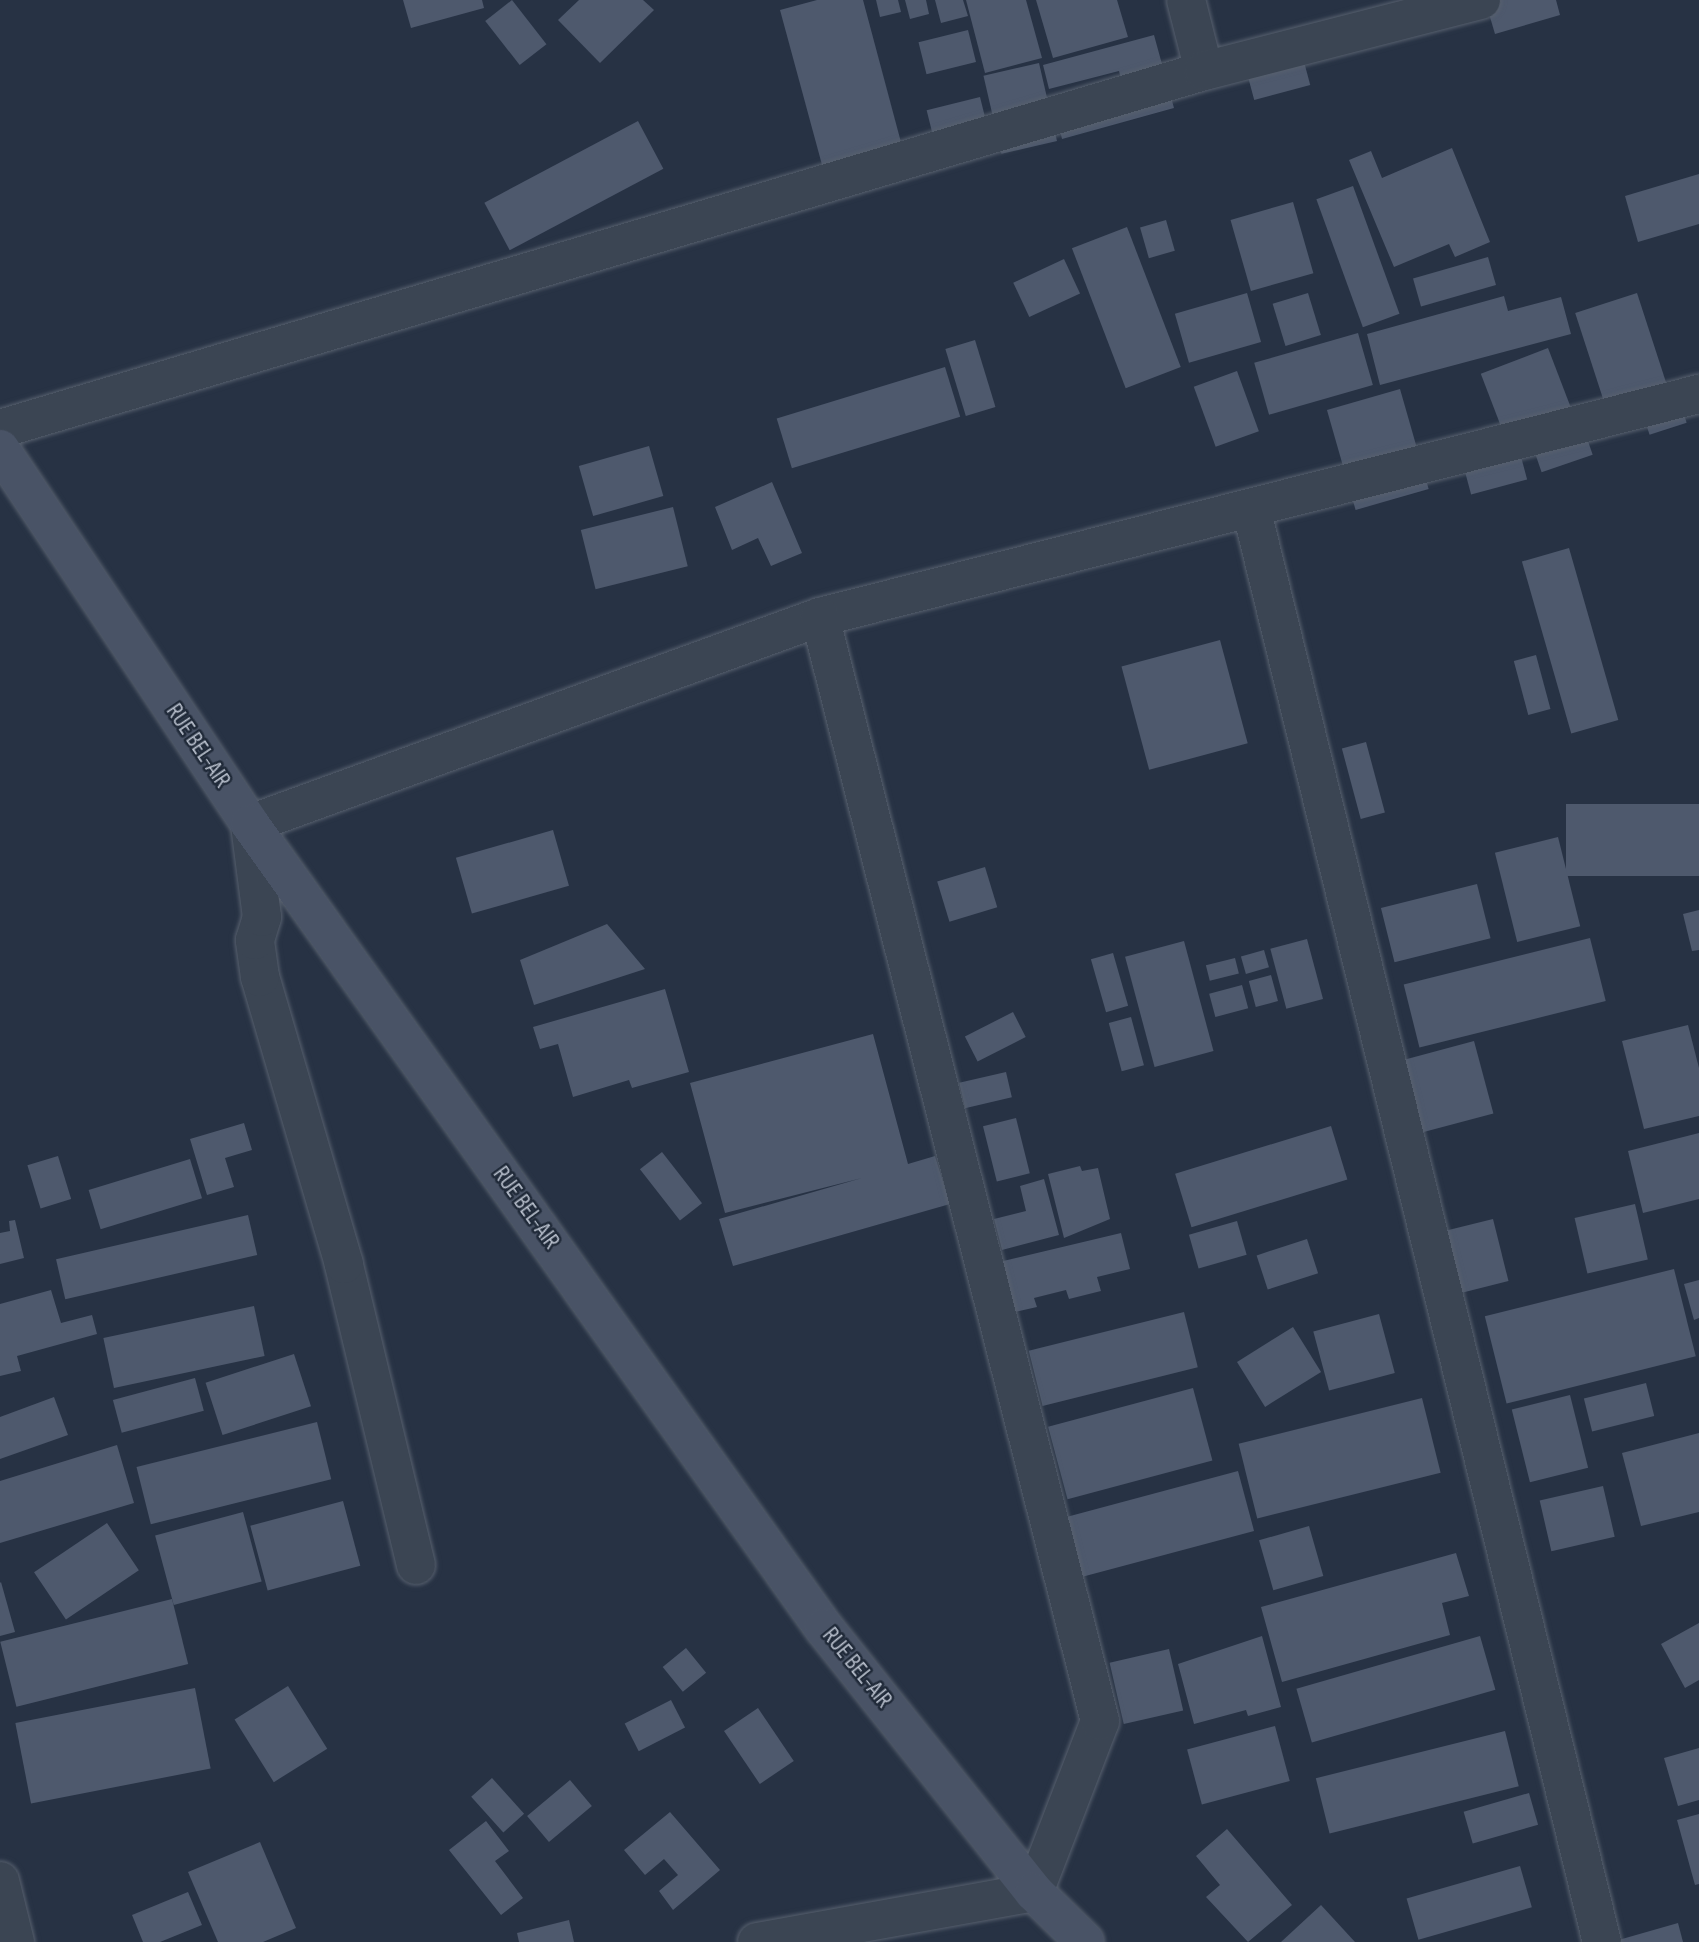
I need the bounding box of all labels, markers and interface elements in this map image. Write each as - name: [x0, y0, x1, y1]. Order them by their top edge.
- street label: RUE BEL-AIR: [160, 699, 236, 793]
- street label: RUE BEL-AIR: [487, 1161, 565, 1255]
- street label: RUE BEL-AIR: [816, 1622, 898, 1714]

